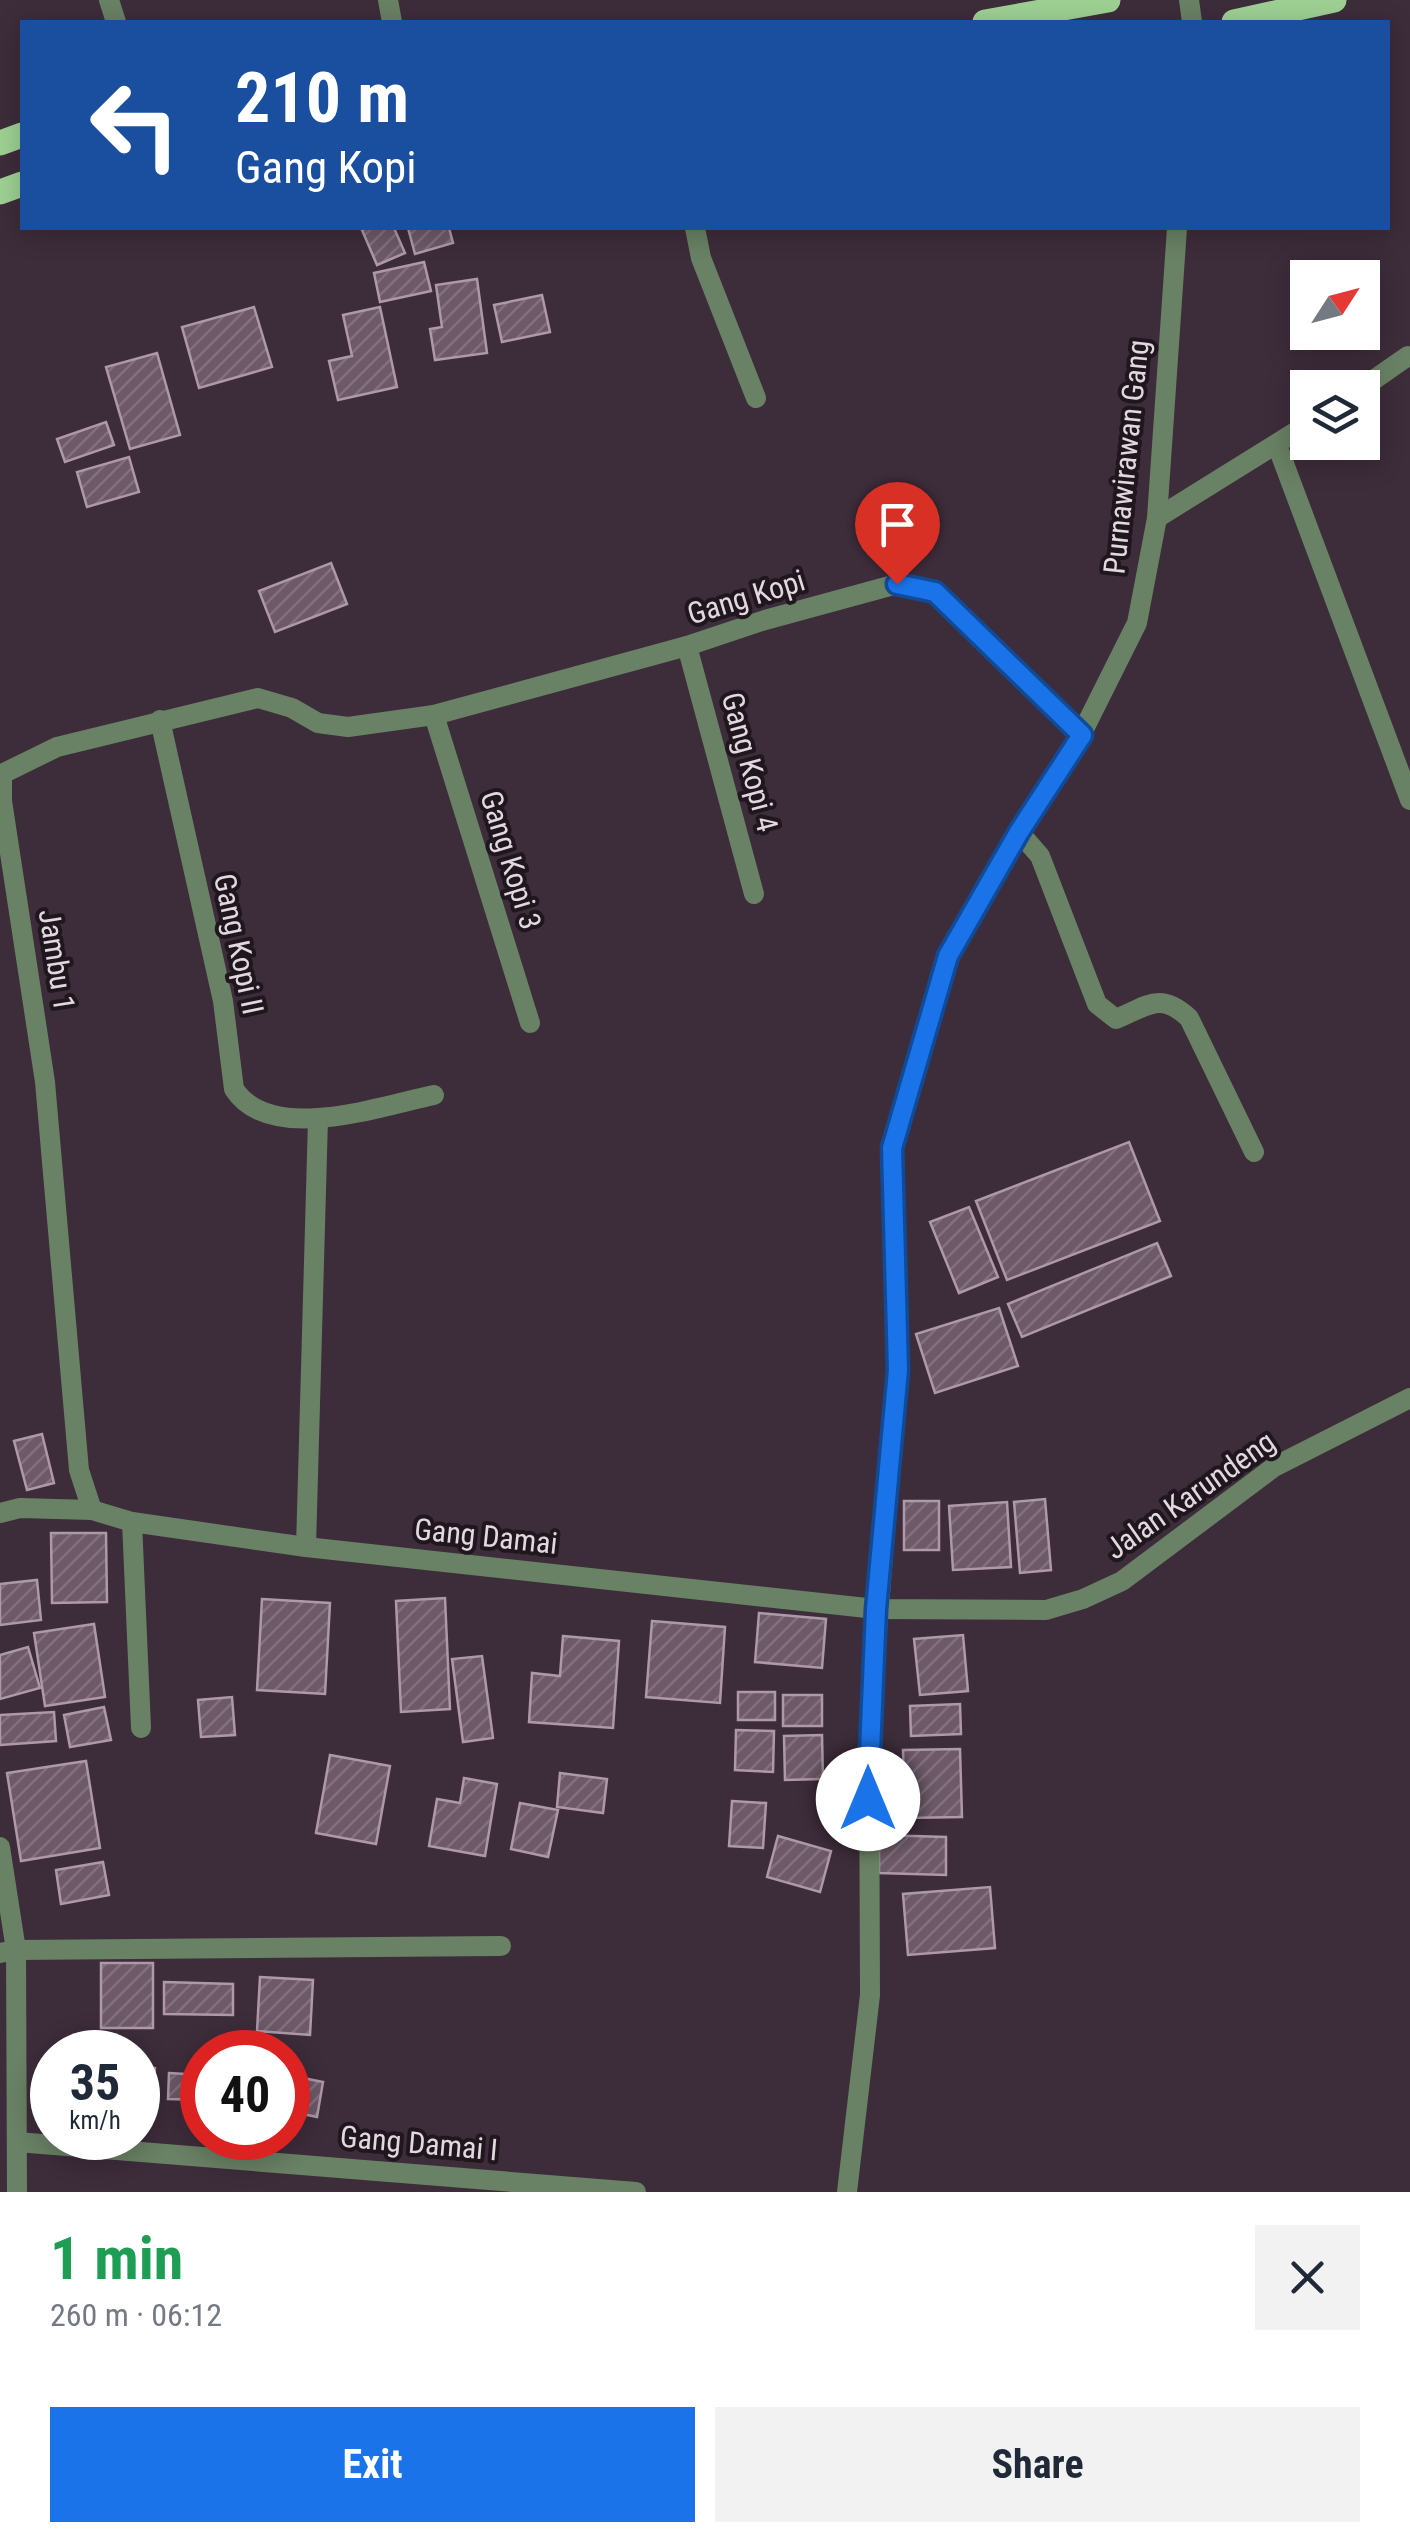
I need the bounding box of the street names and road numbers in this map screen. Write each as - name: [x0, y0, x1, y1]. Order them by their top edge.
- street label: Purnawirawan Gang: [1096, 338, 1156, 576]
- street label: Gang Kopi: [683, 563, 809, 631]
- street label: Gang Kopi 4: [715, 689, 785, 835]
- street label: Gang Kopi 3: [473, 787, 549, 933]
- street label: Gang Kopi II: [207, 870, 271, 1018]
- street label: Jambu 1: [32, 907, 82, 1013]
- street label: Jalan Karundeng: [1099, 1424, 1281, 1566]
- street label: Gang Damai: [413, 1511, 559, 1561]
- street label: Gang Damai I: [339, 2119, 499, 2167]

